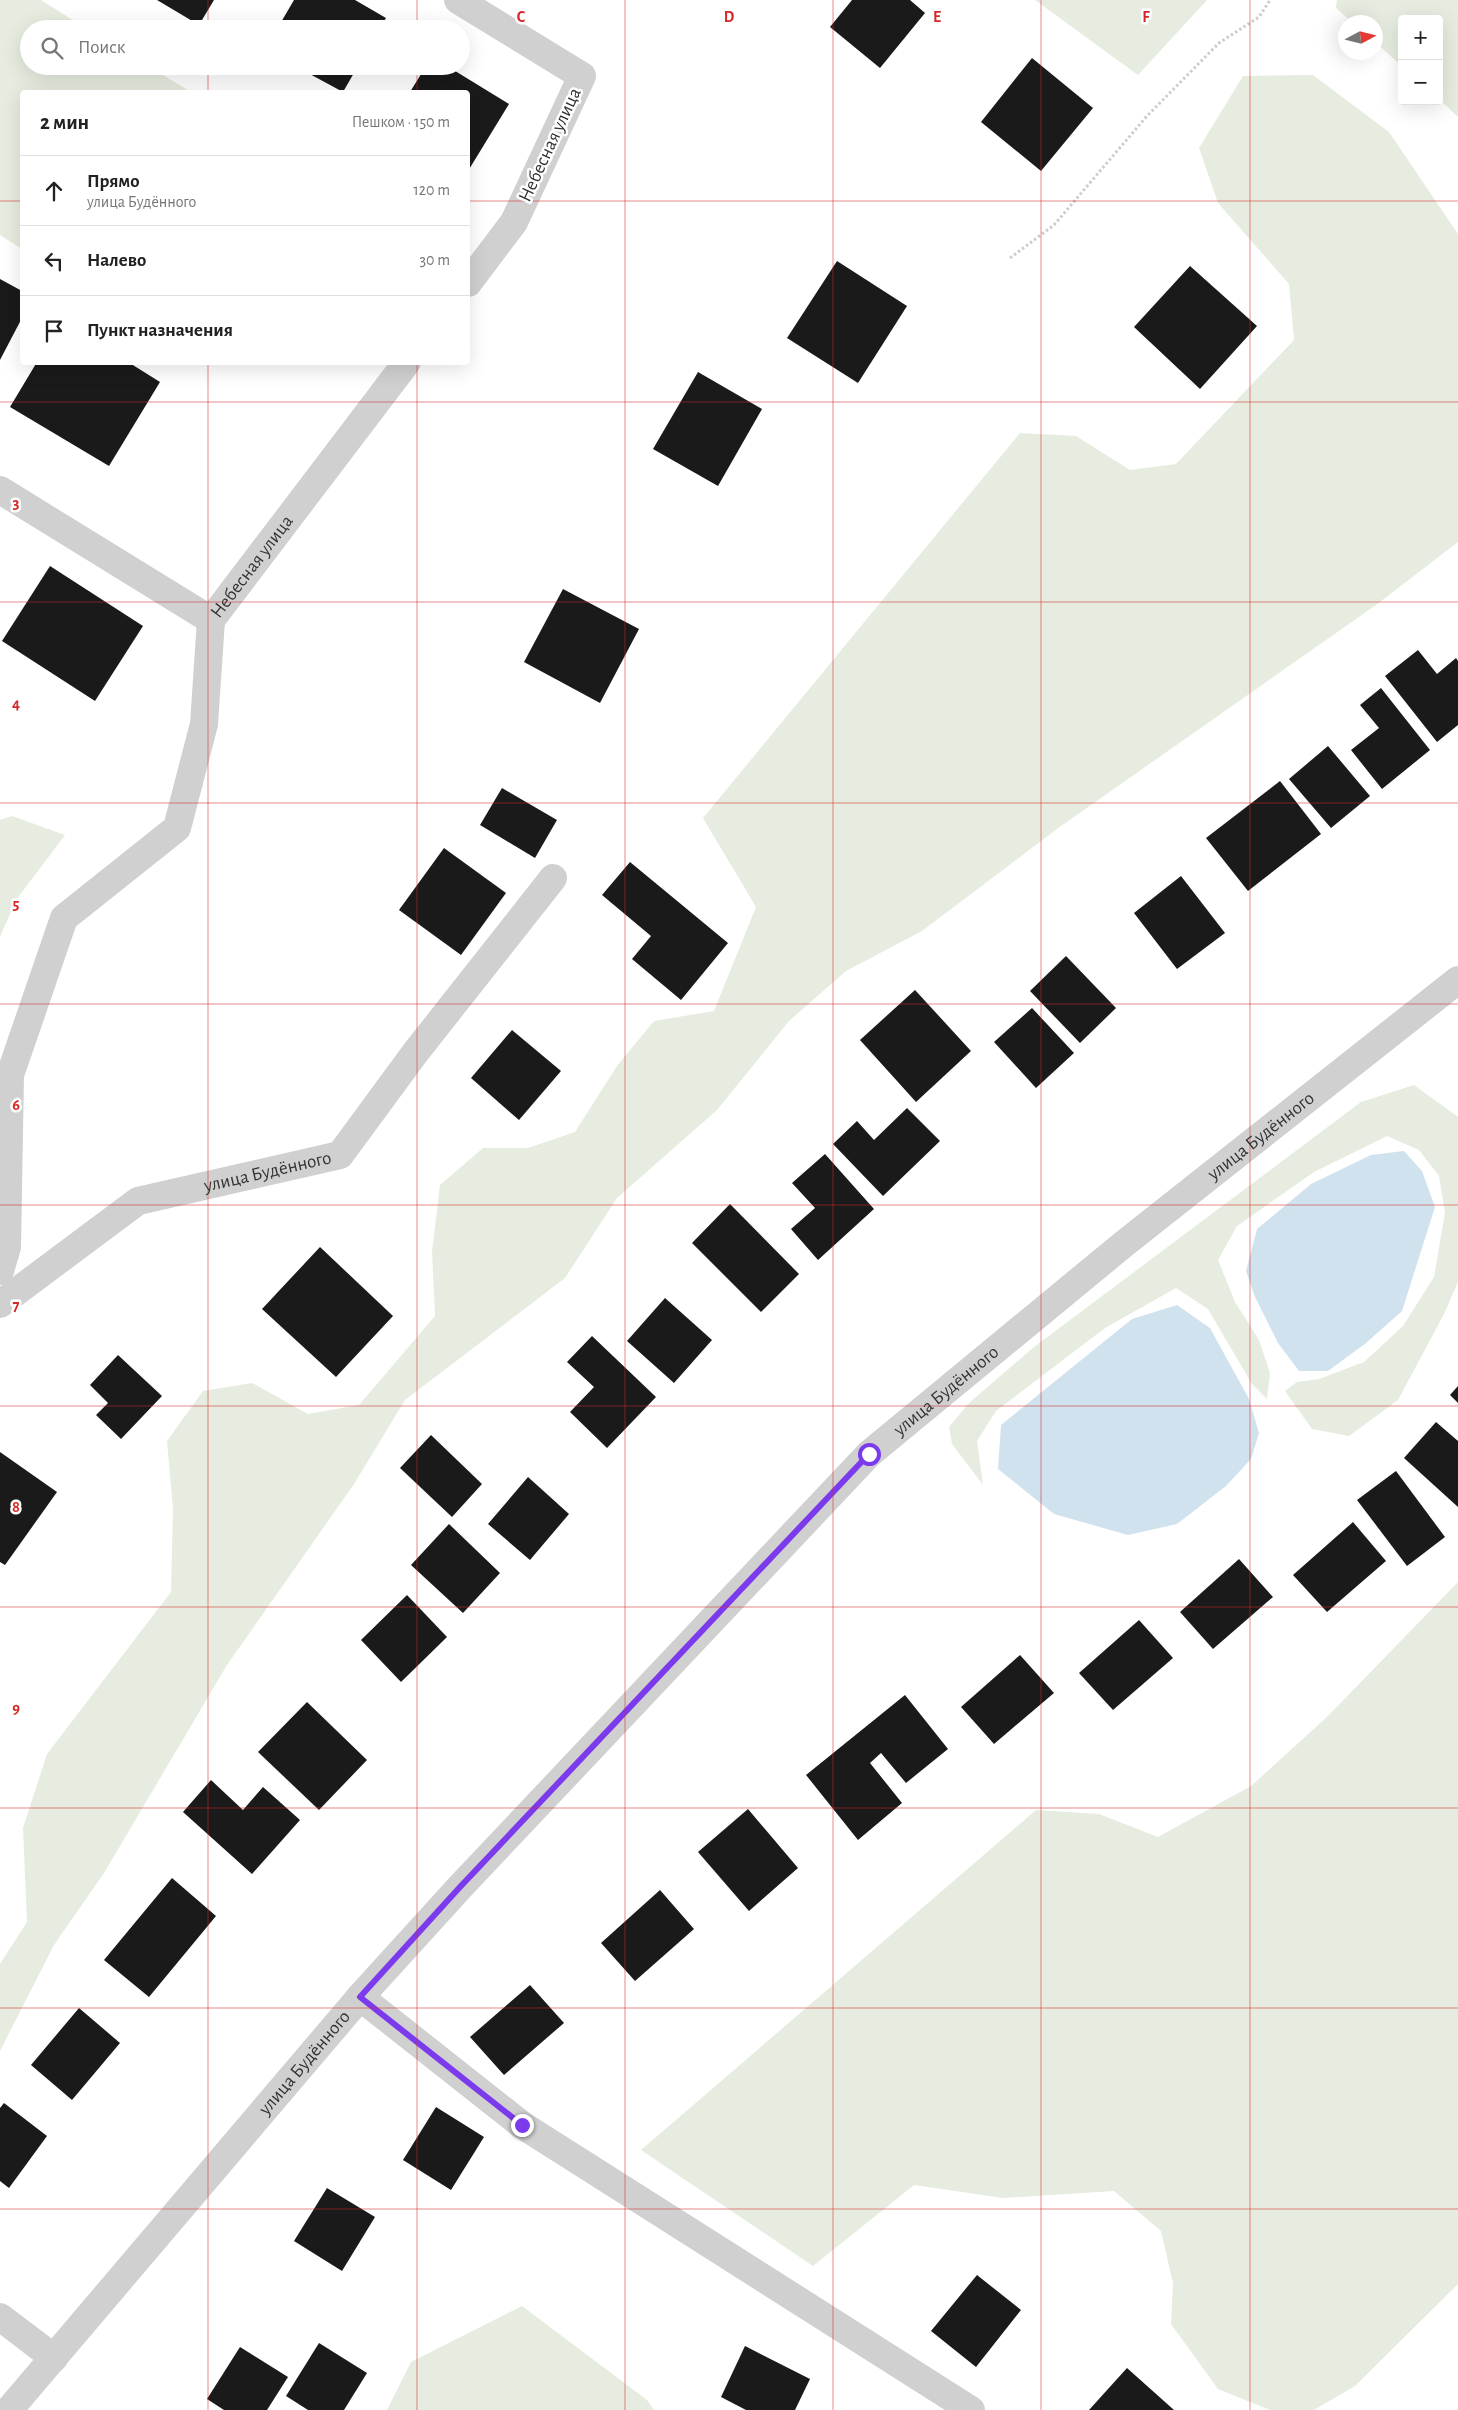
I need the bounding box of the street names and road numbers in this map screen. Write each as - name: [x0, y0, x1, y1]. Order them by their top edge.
- street label: Небесная улица: [515, 85, 585, 205]
- street label: Небесная улица: [207, 511, 297, 621]
- street label: улица Будённого: [1203, 1088, 1318, 1184]
- street label: улица Будённого: [201, 1148, 333, 1195]
- street label: улица Будённого: [889, 1342, 1002, 1440]
- street label: улица Будённого: [254, 2007, 354, 2119]

